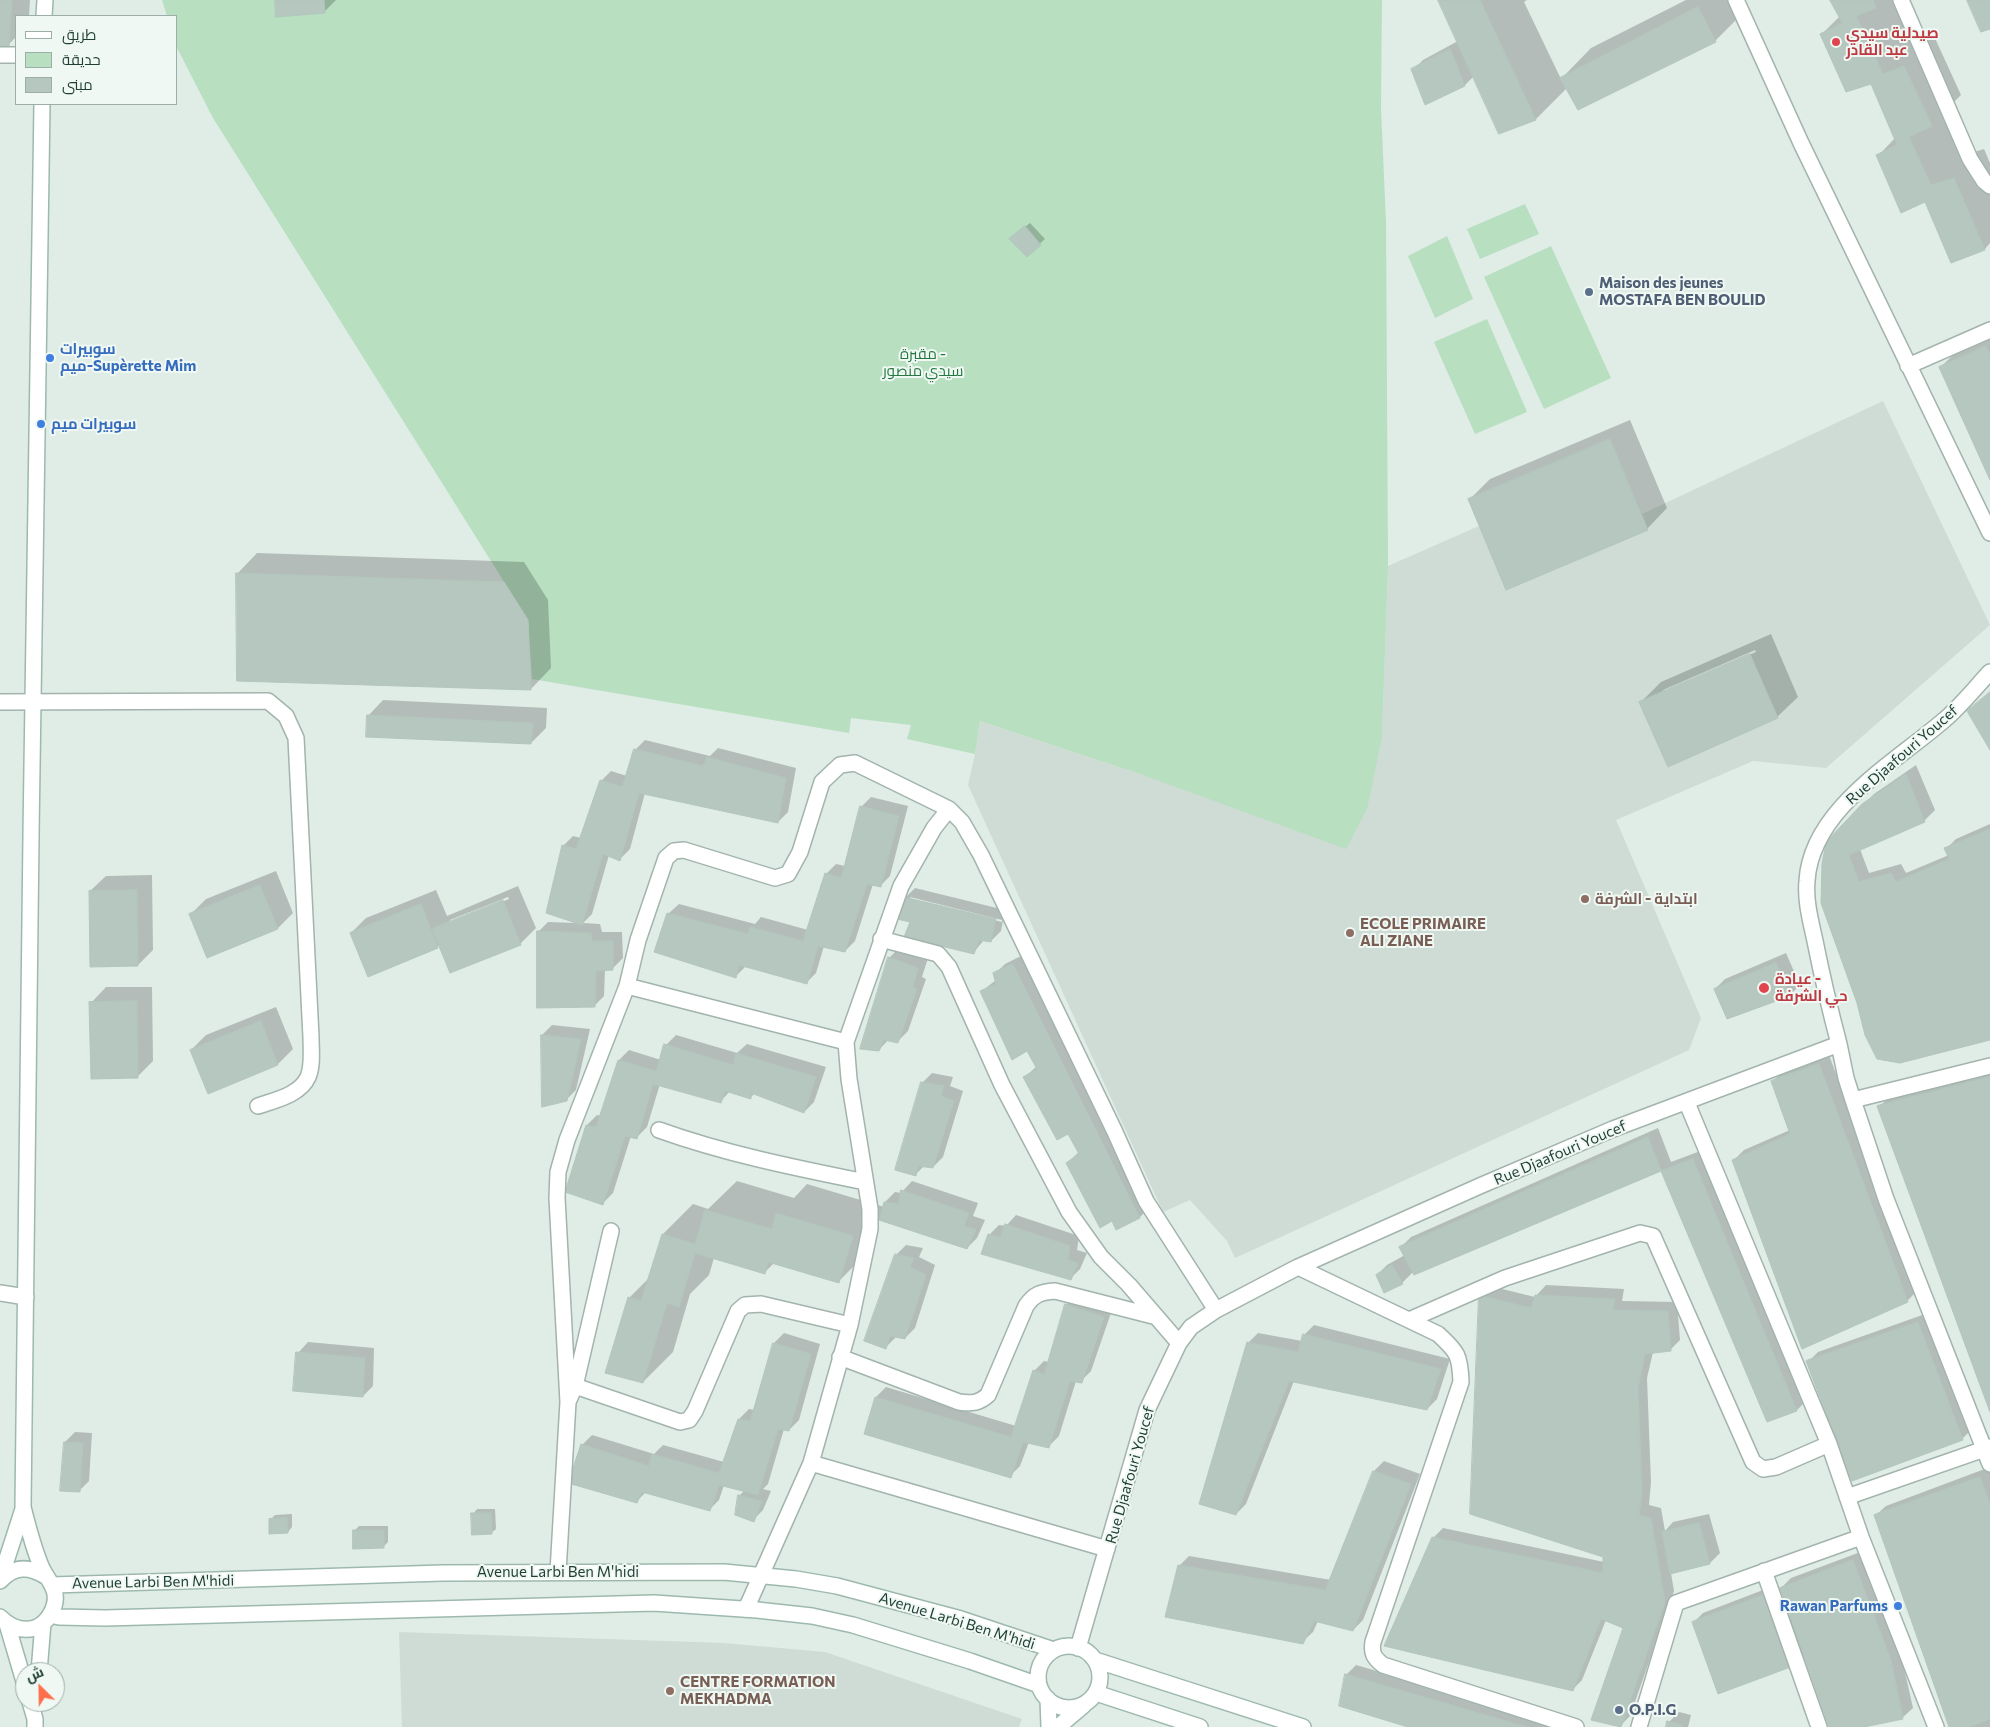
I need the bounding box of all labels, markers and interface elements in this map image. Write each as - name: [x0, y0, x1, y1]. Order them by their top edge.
- legend: [15, 15, 178, 105]
- place label: صيدلية سيدي عبد القادر: [1846, 24, 1939, 59]
- text: طريق: [62, 25, 96, 43]
- marker: صيدلية سيدي عبد القادر: [1830, 36, 1842, 48]
- text: حديقة: [62, 50, 101, 68]
- text: مبنى: [62, 75, 93, 93]
- place label: Maison des jeunes MOSTAFA BEN BOULID: [1599, 274, 1766, 309]
- marker: Maison des jeunes MOSTAFA BEN BOULID: [1583, 286, 1595, 298]
- place label: سوبيرات ميم-Supèrette Mim: [60, 340, 196, 375]
- park label: مقبرة - سيدي منصور: [883, 345, 963, 380]
- marker: سوبيرات ميم-Supèrette Mim: [44, 352, 56, 364]
- place label: سوبيرات ميم: [51, 415, 136, 433]
- marker: سوبيرات ميم: [35, 418, 47, 430]
- street label: Rue Djaafouri Youcef: [1842, 702, 1962, 808]
- place label: ابتداية - الشرفة: [1595, 890, 1698, 908]
- marker: ابتداية - الشرفة: [1579, 893, 1591, 905]
- place label: ECOLE PRIMAIRE ALI ZIANE: [1360, 915, 1486, 950]
- marker: ECOLE PRIMAIRE ALI ZIANE: [1344, 927, 1356, 939]
- place label: عيادة - حي الشرفة: [1775, 970, 1848, 1005]
- marker: عيادة - حي الشرفة: [1757, 981, 1771, 995]
- street label: Rue Djaafouri Youcef: [1491, 1117, 1629, 1189]
- street label: Rue Djaafouri Youcef: [1102, 1404, 1158, 1546]
- street label: Avenue Larbi Ben M'hidi: [477, 1563, 639, 1581]
- street label: Avenue Larbi Ben M'hidi: [72, 1572, 234, 1592]
- street label: Avenue Larbi Ben M'hidi: [877, 1589, 1037, 1653]
- place label: Rawan Parfums: [1780, 1597, 1888, 1615]
- marker: Rawan Parfums: [1892, 1600, 1904, 1612]
- north arrow: [15, 1662, 65, 1712]
- text: ش: [23, 1662, 46, 1685]
- place label: CENTRE FORMATION MEKHADMA: [680, 1673, 835, 1708]
- marker: CENTRE FORMATION MEKHADMA: [664, 1685, 676, 1697]
- place label: O.P.I.G: [1629, 1701, 1676, 1719]
- marker: O.P.I.G: [1613, 1704, 1625, 1716]

